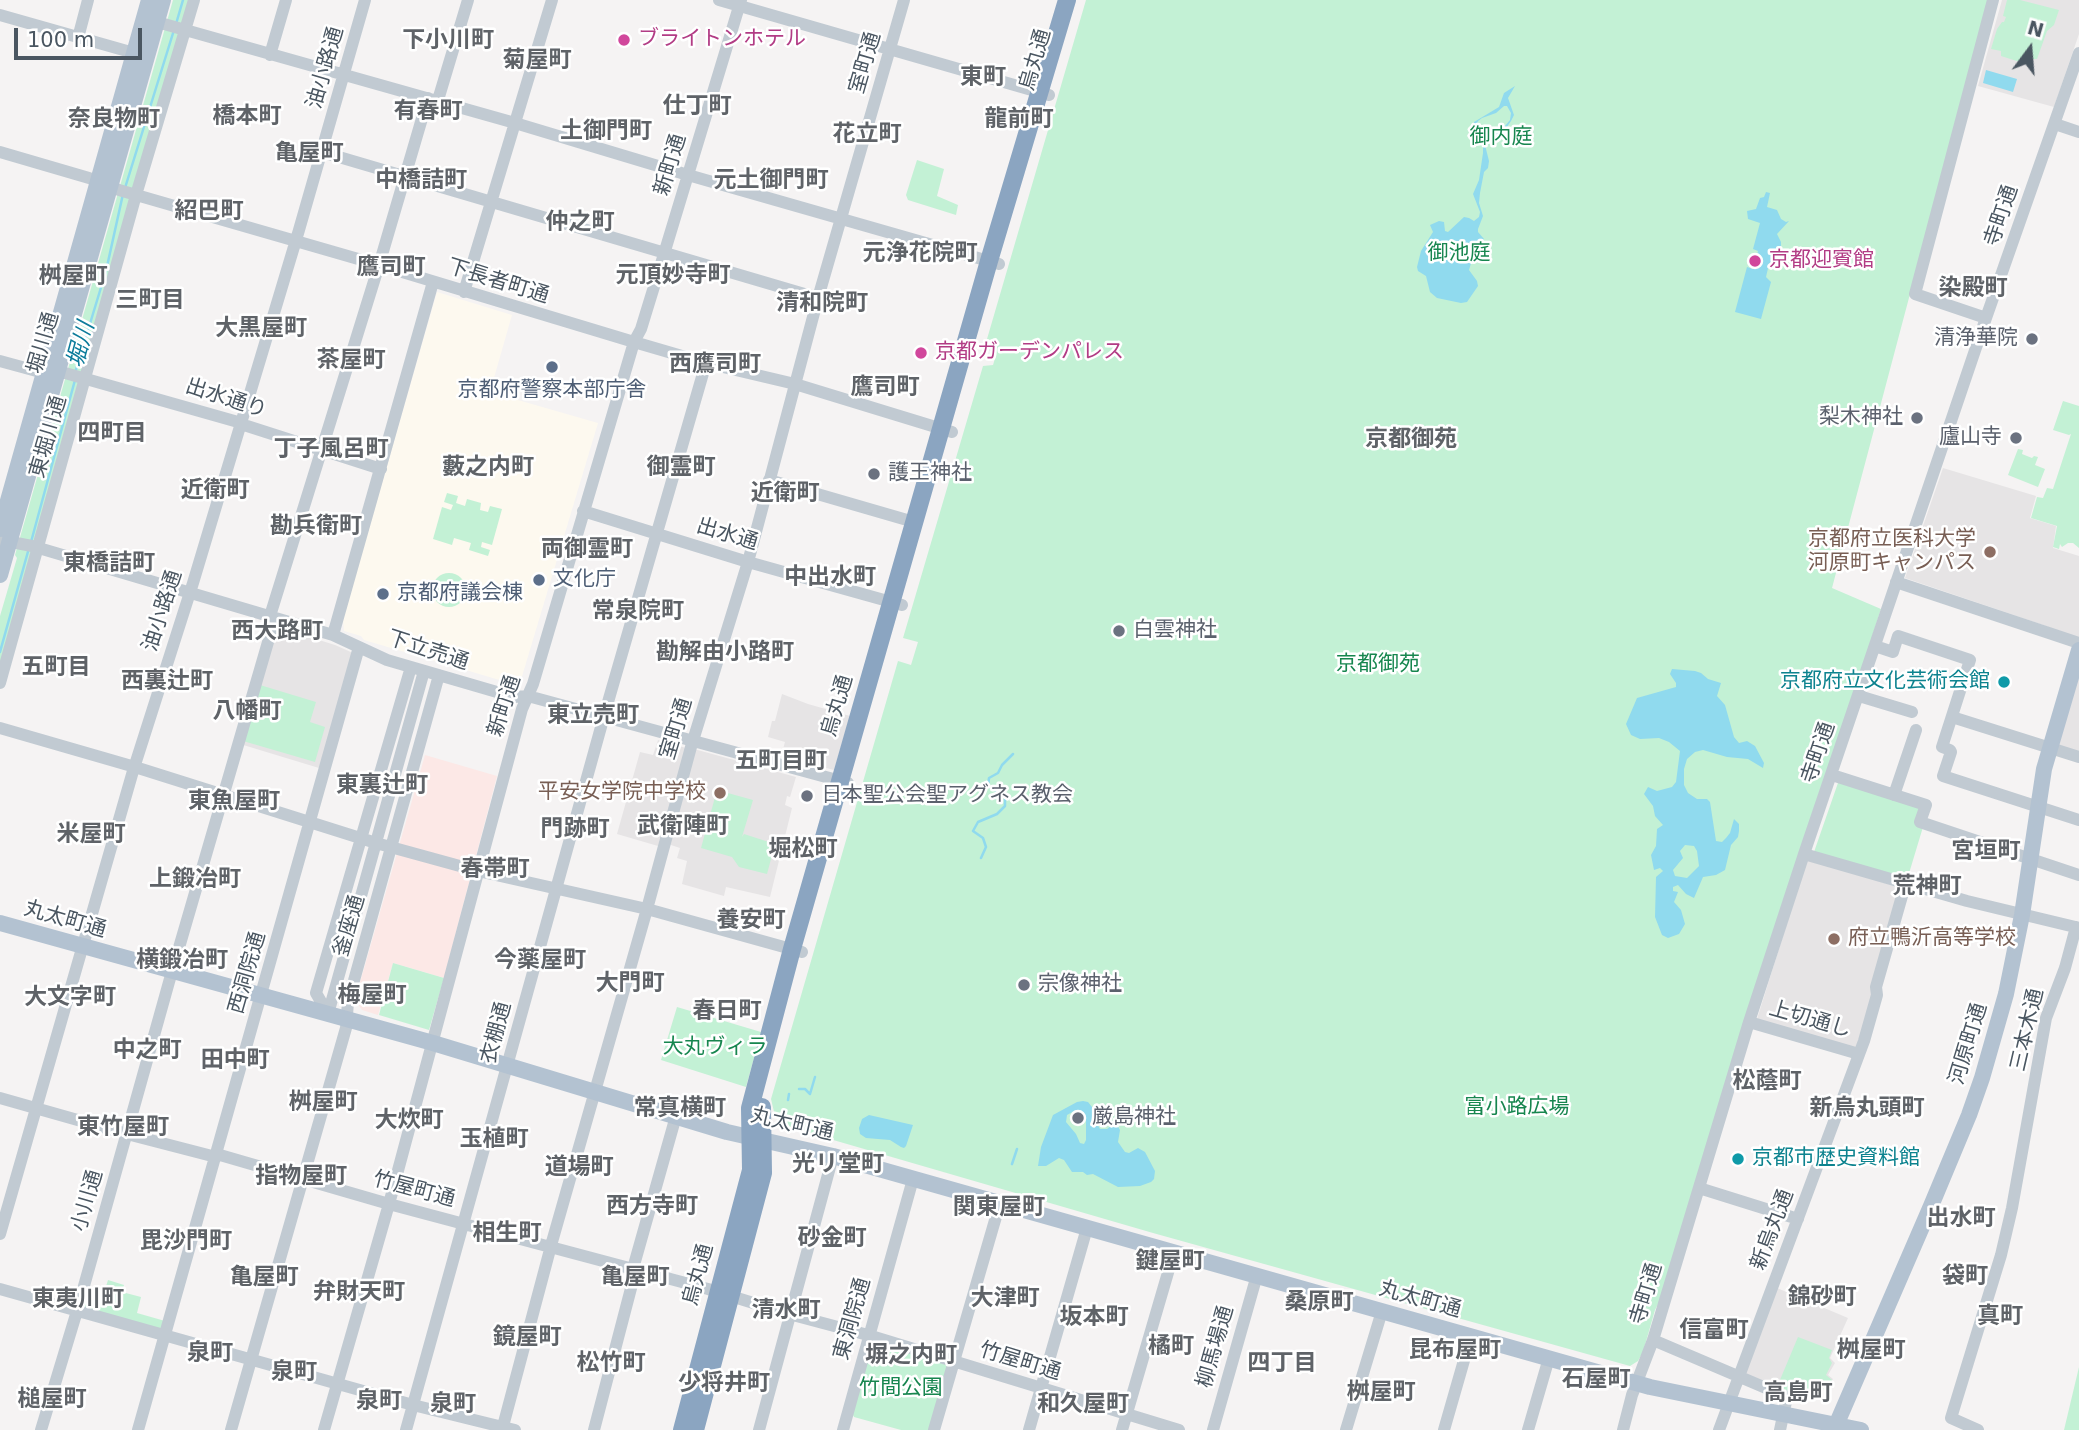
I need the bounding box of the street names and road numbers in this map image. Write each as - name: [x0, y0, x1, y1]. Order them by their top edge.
- street label: 油小路通: [302, 24, 350, 112]
- street label: 烏丸通: [1015, 26, 1057, 94]
- street label: 室町通: [845, 29, 887, 97]
- street label: 新町通: [650, 131, 692, 199]
- street label: 寺町通: [1980, 182, 2024, 250]
- street label: 下長者町通: [444, 255, 552, 309]
- street label: 堀川通: [23, 309, 65, 377]
- street label: 出水通り: [182, 374, 270, 424]
- street label: 東堀川通: [25, 393, 73, 481]
- street label: 出水通: [693, 514, 761, 556]
- street label: 油小路通: [138, 567, 188, 655]
- street label: 下立売通: [384, 626, 472, 676]
- street label: 新町通: [483, 672, 527, 740]
- street label: 烏丸通: [817, 672, 859, 740]
- street label: 室町通: [656, 695, 698, 763]
- street label: 寺町通: [1797, 719, 1841, 787]
- street label: 釜座通: [329, 892, 371, 960]
- street label: 丸太町通: [21, 896, 109, 944]
- street label: 西洞院通: [224, 929, 272, 1017]
- street label: 三本木通: [2006, 986, 2050, 1074]
- street label: 上切通し: [1766, 996, 1854, 1044]
- street label: 衣棚通: [477, 999, 517, 1067]
- street label: 河原町通: [1945, 1000, 1993, 1088]
- street label: 丸太町通: [748, 1103, 836, 1147]
- street label: 小川通: [67, 1167, 109, 1235]
- street label: 竹屋町通: [370, 1167, 458, 1213]
- street label: 新烏丸通: [1746, 1186, 1800, 1274]
- street label: 烏丸通: [679, 1241, 719, 1309]
- street label: 寺町通: [1626, 1260, 1668, 1328]
- street label: 東洞院通: [829, 1275, 877, 1363]
- street label: 丸太町通: [1376, 1276, 1464, 1324]
- street label: 柳馬場通: [1192, 1303, 1240, 1391]
- street label: 竹屋町通: [976, 1338, 1064, 1386]

